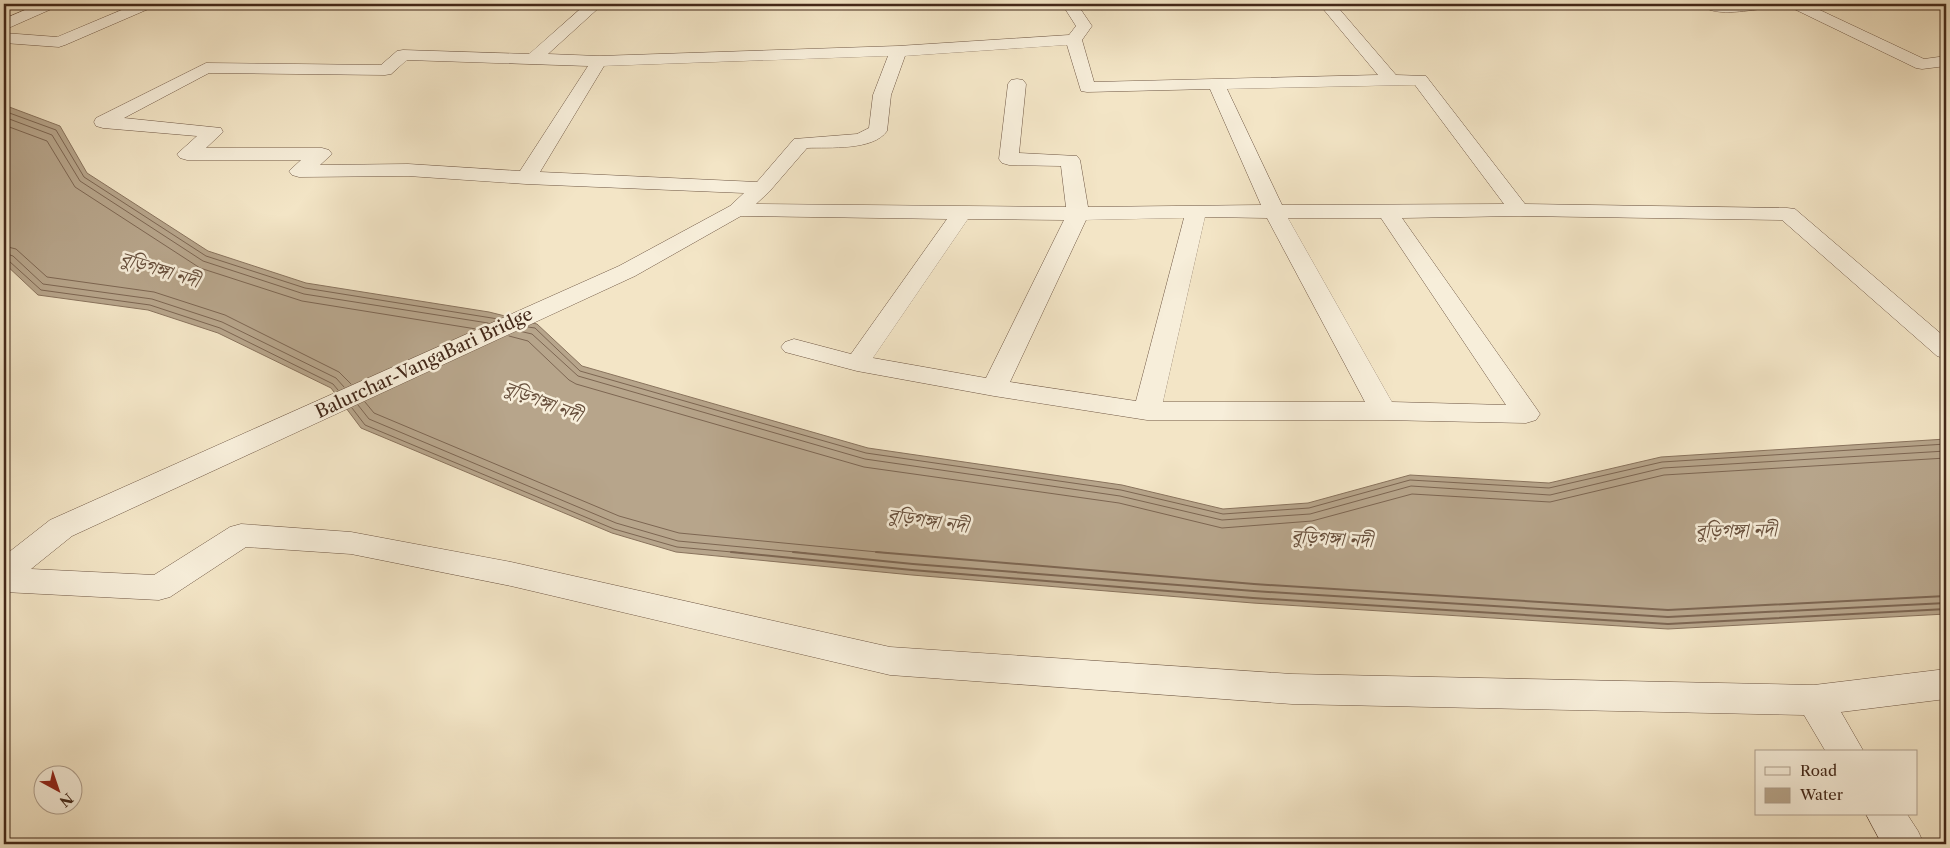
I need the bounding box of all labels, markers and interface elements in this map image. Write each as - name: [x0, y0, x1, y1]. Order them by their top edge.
- water label: বুড়িগঙ্গা নদী: [118, 247, 204, 293]
- street label: Balurchar-VangaBari Bridge: [312, 303, 536, 423]
- water label: বুড়িগঙ্গা নদী: [501, 376, 587, 428]
- water label: বুড়িগঙ্গা নদী: [886, 503, 972, 538]
- water label: বুড়িগঙ্গা নদী: [1695, 518, 1779, 543]
- water label: বুড়িগঙ্গা নদী: [1291, 525, 1375, 553]
- legend: [1755, 750, 1918, 816]
- text: Road: [1800, 761, 1837, 780]
- north arrow: [32, 766, 82, 816]
- text: Water: [1799, 785, 1844, 804]
- text: N: [56, 789, 77, 811]

